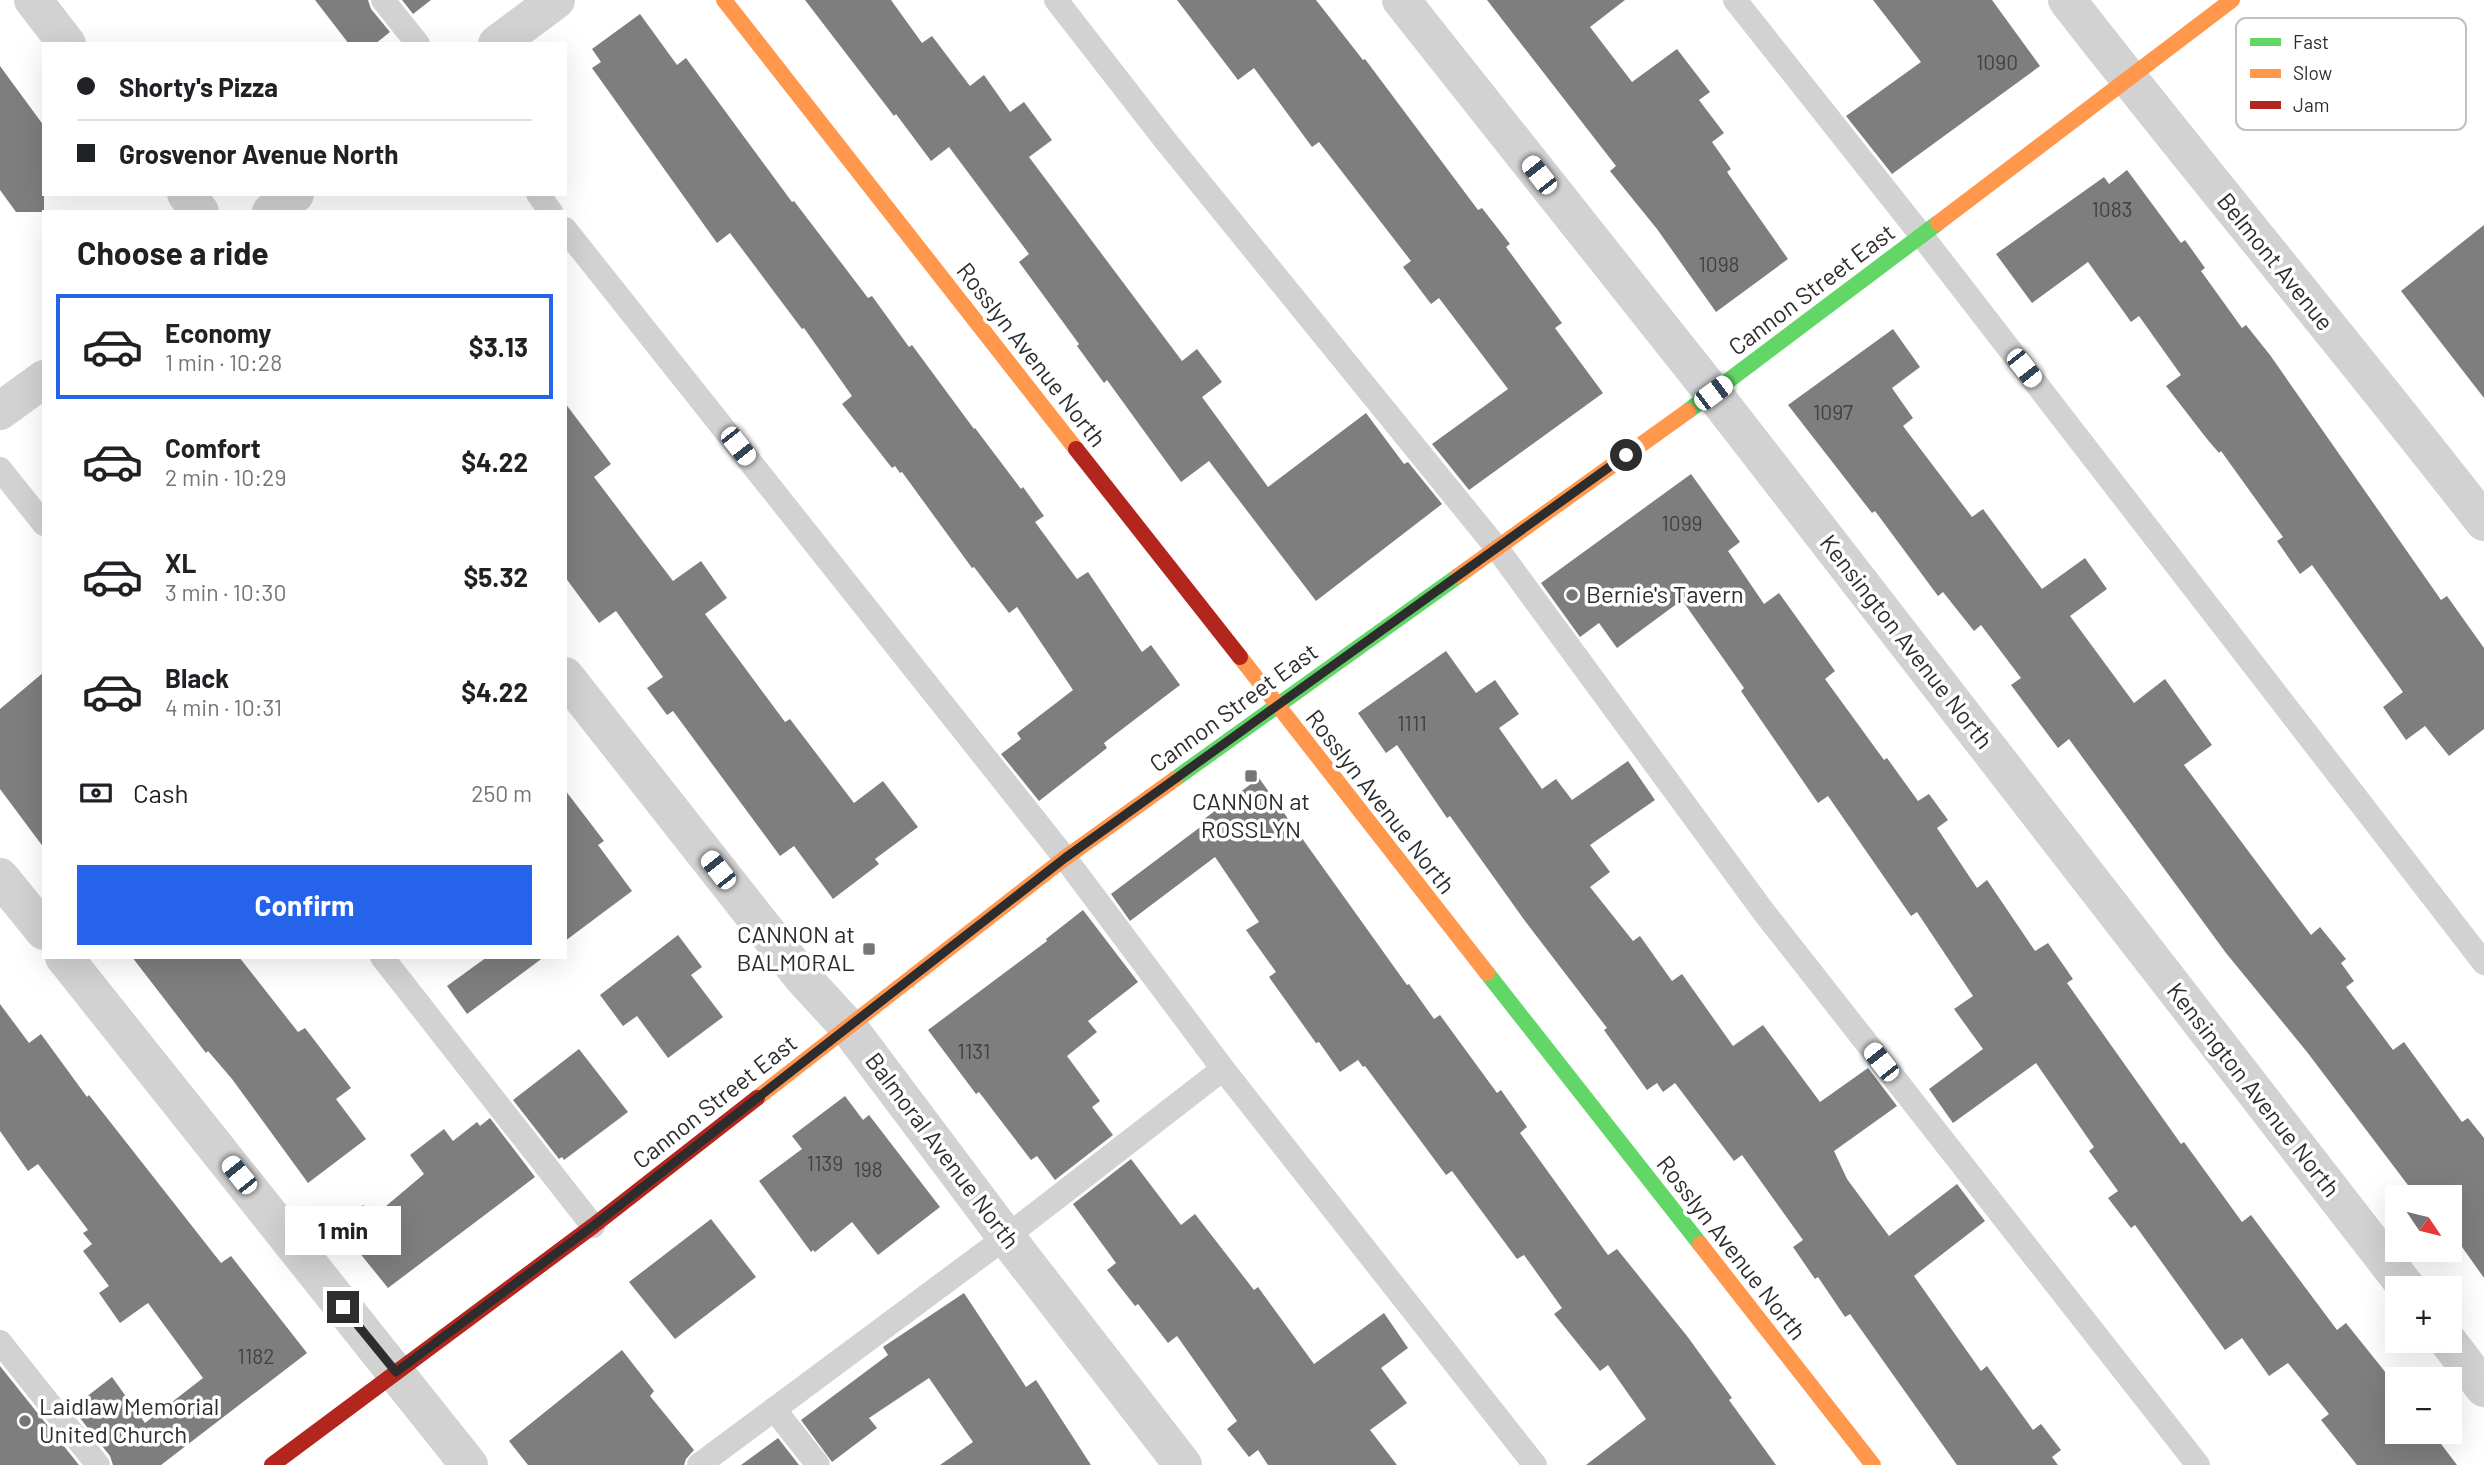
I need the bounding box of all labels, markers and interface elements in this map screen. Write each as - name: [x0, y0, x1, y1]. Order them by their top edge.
- legend: [2236, 18, 2466, 130]
- text: Fast: [2293, 30, 2329, 53]
- house number: 1090: [1976, 49, 2018, 74]
- text: Slow: [2293, 61, 2332, 84]
- text: Shorty's Pizza: [119, 71, 278, 102]
- text: Jam: [2293, 93, 2329, 116]
- text: Grosvenor Avenue North: [119, 138, 398, 169]
- car: [1518, 152, 1561, 198]
- street label: Belmont Avenue: [2212, 186, 2341, 336]
- house number: 1083: [2092, 196, 2132, 221]
- street label: Cannon Street East: [1722, 217, 1900, 361]
- text: Choose a ride: [77, 233, 269, 271]
- house number: 1098: [1698, 251, 1740, 276]
- street label: Rosslyn Avenue North: [951, 256, 1113, 452]
- icon: car: [81, 315, 144, 378]
- text: Economy: [165, 317, 271, 348]
- text: $3.13: [469, 331, 528, 362]
- car: [2003, 345, 2046, 391]
- text: 1 min · 10:28: [165, 348, 282, 376]
- car: [1690, 372, 1737, 414]
- house number: 1097: [1813, 399, 1853, 424]
- car: [717, 423, 760, 469]
- icon: car: [81, 430, 144, 493]
- text: Comfort: [165, 432, 261, 463]
- route start: [1610, 439, 1642, 471]
- text: $4.22: [461, 446, 528, 477]
- text: 2 min · 10:29: [165, 463, 286, 491]
- house number: 1099: [1661, 510, 1703, 535]
- street label: Kensington Avenue North: [1815, 528, 2000, 754]
- icon: car: [81, 545, 144, 608]
- text: XL: [165, 547, 196, 578]
- text: $5.32: [463, 561, 528, 592]
- text: 3 min · 10:30: [165, 578, 286, 606]
- place label: Bernie's Tavern: [1586, 579, 1744, 608]
- marker: Bernie's Tavern: [1564, 587, 1580, 603]
- street label: Cannon Street East: [1143, 636, 1323, 777]
- icon: car: [81, 660, 144, 723]
- text: Black: [165, 662, 229, 693]
- text: $4.22: [461, 676, 528, 707]
- text: 4 min · 10:31: [165, 693, 282, 721]
- street label: Rosslyn Avenue North: [1300, 703, 1462, 899]
- house number: 1111: [1397, 710, 1427, 735]
- marker: CANNON at ROSSLYN: [1243, 768, 1259, 784]
- icon: cash: [77, 774, 115, 812]
- text: Cash: [133, 777, 188, 808]
- text: 250 m: [471, 779, 532, 807]
- place label: CANNON at ROSSLYN: [1192, 786, 1310, 843]
- car: [697, 847, 740, 893]
- button: Confirm: [77, 865, 532, 945]
- place label: CANNON at BALMORAL: [736, 919, 855, 976]
- marker: CANNON at BALMORAL: [861, 941, 877, 957]
- street label: Kensington Avenue North: [2162, 976, 2347, 1202]
- street label: Cannon Street East: [626, 1028, 802, 1174]
- house number: 1131: [958, 1038, 990, 1063]
- car: [1860, 1039, 1903, 1085]
- street label: Balmoral Avenue North: [860, 1046, 1026, 1254]
- street label: Rosslyn Avenue North: [1651, 1149, 1813, 1345]
- house number: 1139: [807, 1150, 843, 1175]
- car: [218, 1152, 261, 1198]
- house number: 198: [853, 1156, 883, 1181]
- north arrow: [2385, 1185, 2462, 1262]
- map controls: [2385, 1185, 2462, 1444]
- callout: 1 min: [285, 1206, 401, 1254]
- text: 1 min: [318, 1216, 368, 1244]
- button: +: [2385, 1276, 2462, 1353]
- route end: [327, 1291, 359, 1323]
- house number: 1182: [238, 1343, 274, 1368]
- button: −: [2385, 1367, 2462, 1444]
- place label: Laidlaw Memorial United Church: [39, 1391, 219, 1448]
- marker: Laidlaw Memorial United Church: [17, 1413, 33, 1429]

